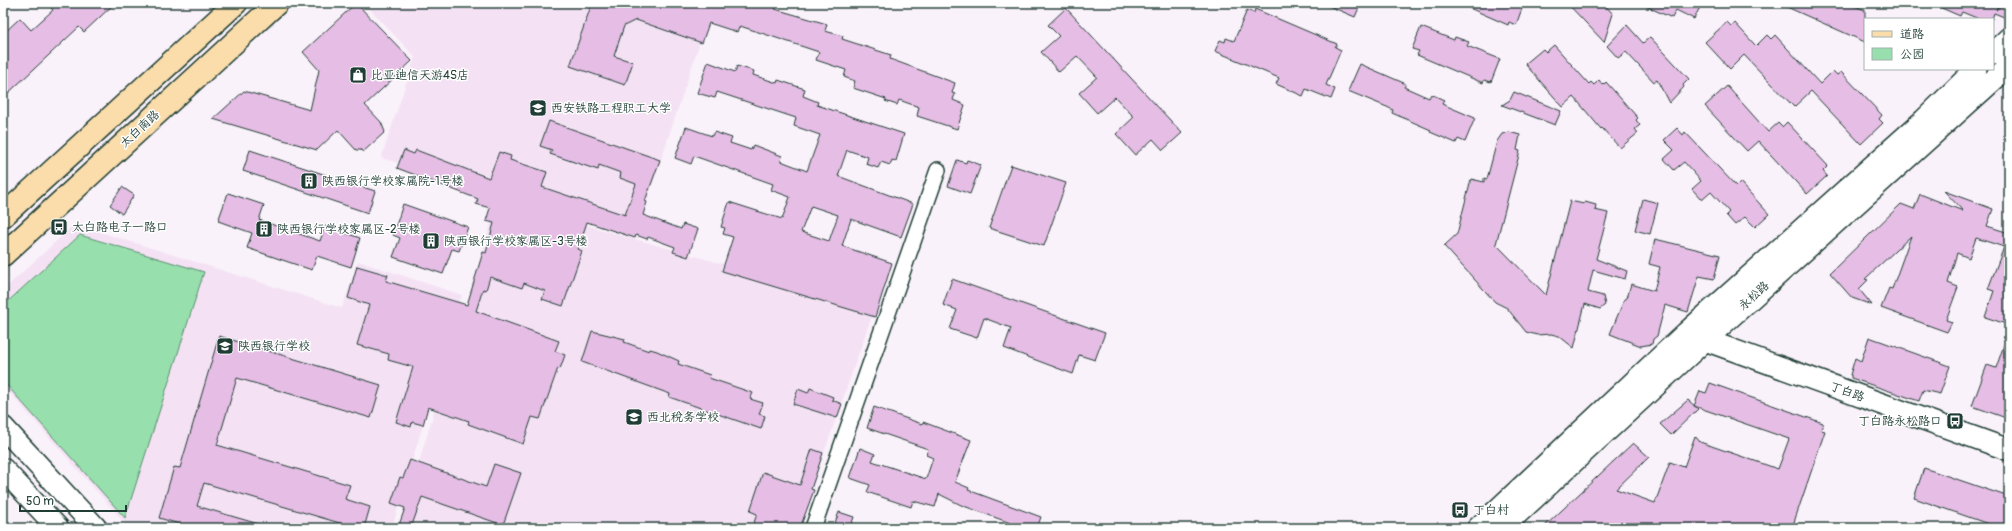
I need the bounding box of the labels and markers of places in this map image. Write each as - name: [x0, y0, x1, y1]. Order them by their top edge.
- shop icon: 比亚迪信天游4S店: [348, 65, 368, 85]
- place label: 比亚迪信天游4S店: [371, 68, 469, 83]
- school or university icon: 西安铁路工程职工大学: [528, 98, 548, 118]
- place label: 西安铁路工程职工大学: [551, 101, 671, 116]
- building icon: 陕西银行学校家属院-1号楼: [299, 171, 319, 191]
- place label: 陕西银行学校家属院-1号楼: [322, 174, 464, 189]
- bus stop icon: 太白路电子一路口: [49, 217, 69, 237]
- building icon: 陕西银行学校家属区-2号楼: [254, 219, 274, 239]
- place label: 太白路电子一路口: [72, 220, 168, 235]
- place label: 陕西银行学校家属区-2号楼: [277, 222, 421, 237]
- building icon: 陕西银行学校家属区-3号楼: [421, 231, 441, 251]
- place label: 陕西银行学校家属区-3号楼: [444, 234, 588, 249]
- school or university icon: 陕西银行学校: [215, 336, 235, 356]
- place label: 陕西银行学校: [238, 339, 310, 354]
- school or university icon: 西北税务学校: [624, 407, 644, 427]
- place label: 西北税务学校: [647, 410, 719, 425]
- bus stop icon: 丁白路永松路口: [1945, 411, 1965, 431]
- place label: 丁白路永松路口: [1858, 414, 1942, 429]
- bus stop icon: 丁白村: [1450, 500, 1470, 520]
- place label: 丁白村: [1473, 503, 1509, 518]

